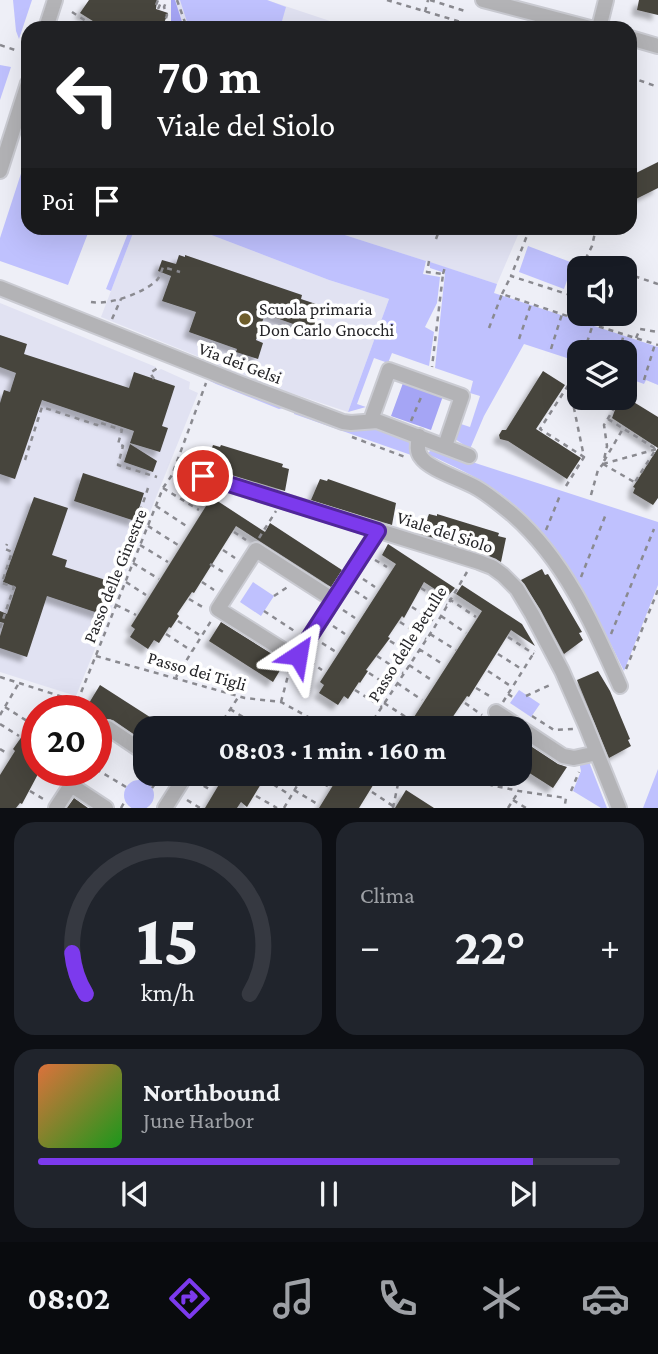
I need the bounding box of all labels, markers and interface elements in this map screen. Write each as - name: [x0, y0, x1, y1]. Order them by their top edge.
- icon: left: [42, 49, 133, 140]
- text: 70 m: [157, 49, 261, 104]
- text: Viale del Siolo: [157, 107, 335, 143]
- icon: arrive: [88, 182, 126, 220]
- text: Poi: [42, 187, 74, 216]
- map controls: [567, 256, 637, 410]
- button: sound: [567, 256, 637, 326]
- place label: Scuola primaria Don Carlo Gnocchi: [259, 299, 395, 340]
- marker: Scuola primaria Don Carlo Gnocchi: [237, 311, 253, 327]
- street label: Via dei Gelsi: [195, 338, 285, 388]
- button: layers: [567, 340, 637, 410]
- pin: [173, 446, 233, 506]
- icon: arrive: [184, 457, 222, 495]
- street label: Passo delle Ginestre: [79, 506, 151, 646]
- street label: Viale del Siolo: [394, 507, 496, 557]
- street label: Passo delle Betulle: [363, 583, 451, 705]
- position arrow: [261, 618, 335, 692]
- street label: Passo dei Tigli: [145, 647, 249, 695]
- speed limit sign: 20: [21, 695, 112, 786]
- text: 08:03 · 1 min · 160 m: [219, 736, 446, 765]
- text: Clima: [360, 882, 415, 908]
- text: 15: [137, 900, 199, 981]
- text: 22°: [454, 917, 526, 975]
- text: −: [360, 925, 380, 967]
- text: +: [600, 925, 620, 967]
- text: km/h: [141, 979, 195, 1006]
- text: Northbound: [143, 1078, 280, 1107]
- text: June Harbor: [143, 1107, 254, 1133]
- icon: previous: [116, 1175, 154, 1213]
- icon: pause: [310, 1175, 348, 1213]
- icon: next: [504, 1175, 542, 1213]
- icon: directions: [165, 1274, 214, 1323]
- icon: music: [269, 1274, 318, 1323]
- icon: phone: [373, 1274, 422, 1323]
- icon: climate: [477, 1274, 526, 1323]
- icon: car: [581, 1274, 630, 1323]
- text: 08:02: [28, 1280, 110, 1316]

